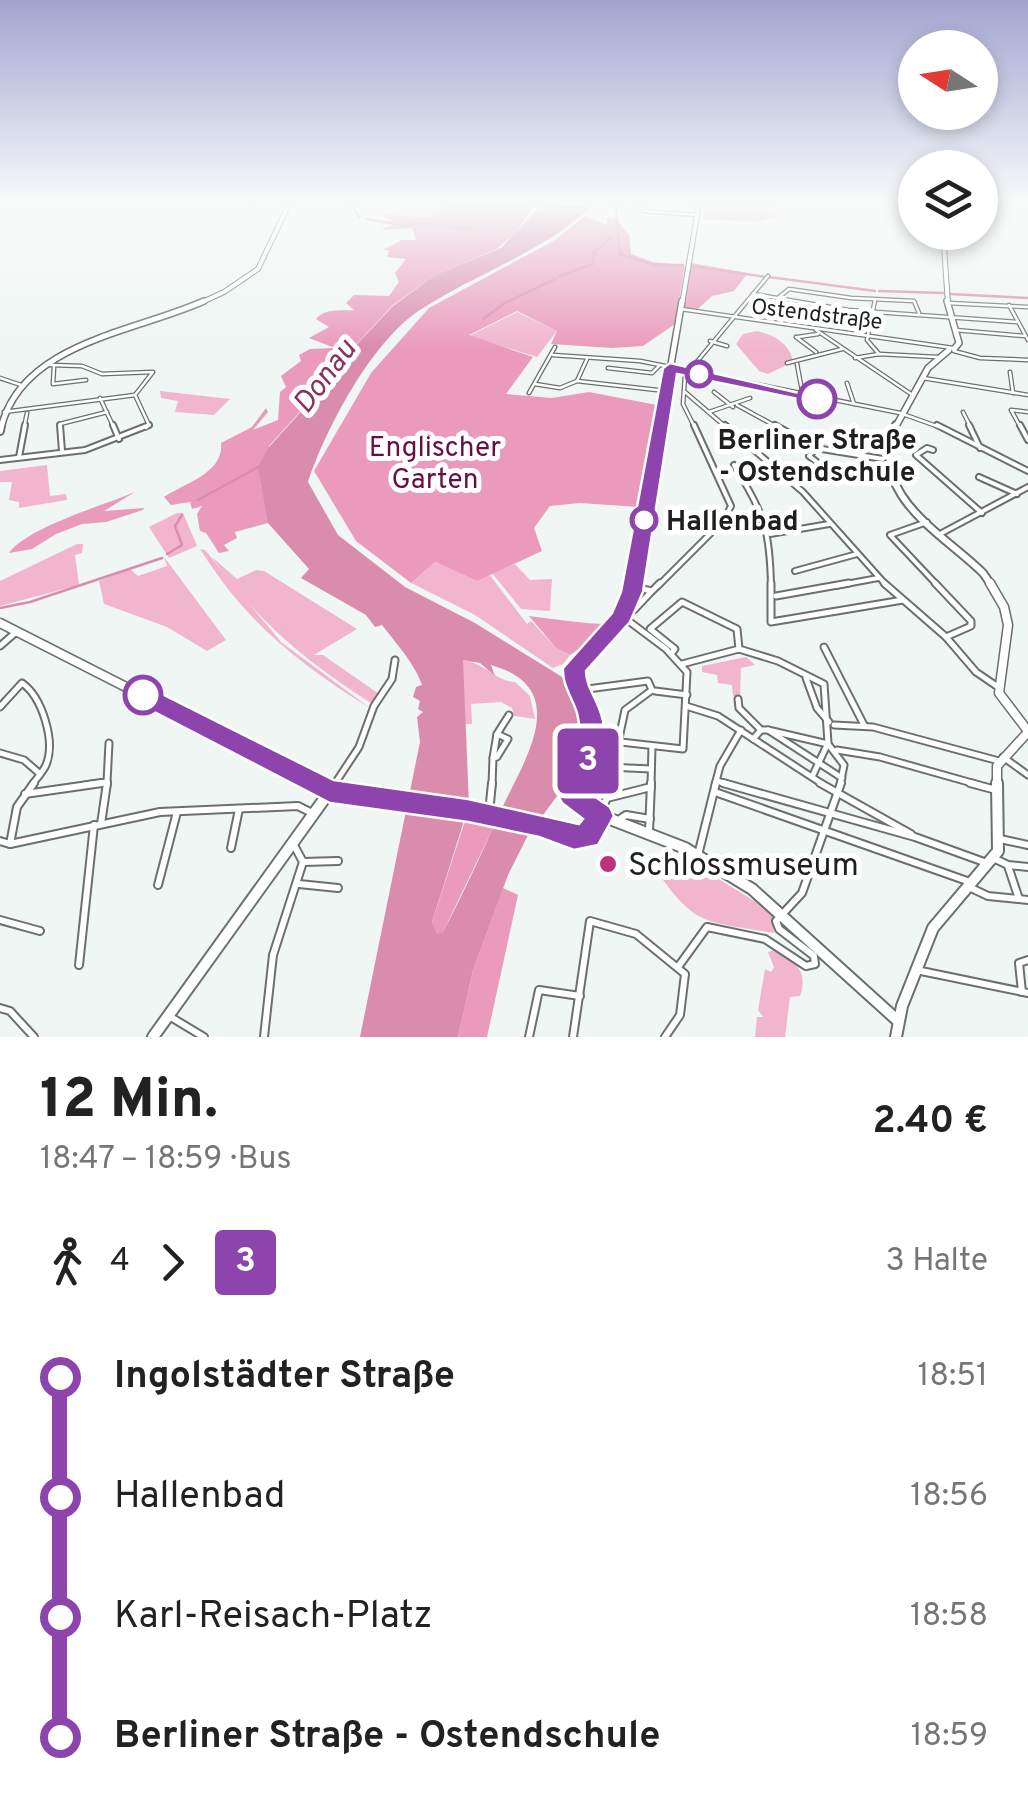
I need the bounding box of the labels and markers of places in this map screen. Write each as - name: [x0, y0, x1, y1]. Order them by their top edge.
- unlabelled marker: [686, 361, 712, 387]
- marker: Berliner Straße - Ostendschule: [798, 380, 836, 418]
- place label: Berliner Straße - Ostendschule: [717, 424, 917, 492]
- place label: Hallenbad: [666, 505, 799, 541]
- marker: Hallenbad: [631, 507, 657, 533]
- unlabelled marker: [124, 676, 162, 714]
- place label: Schlossmuseum: [628, 847, 859, 887]
- marker: Schlossmuseum: [597, 853, 619, 875]

